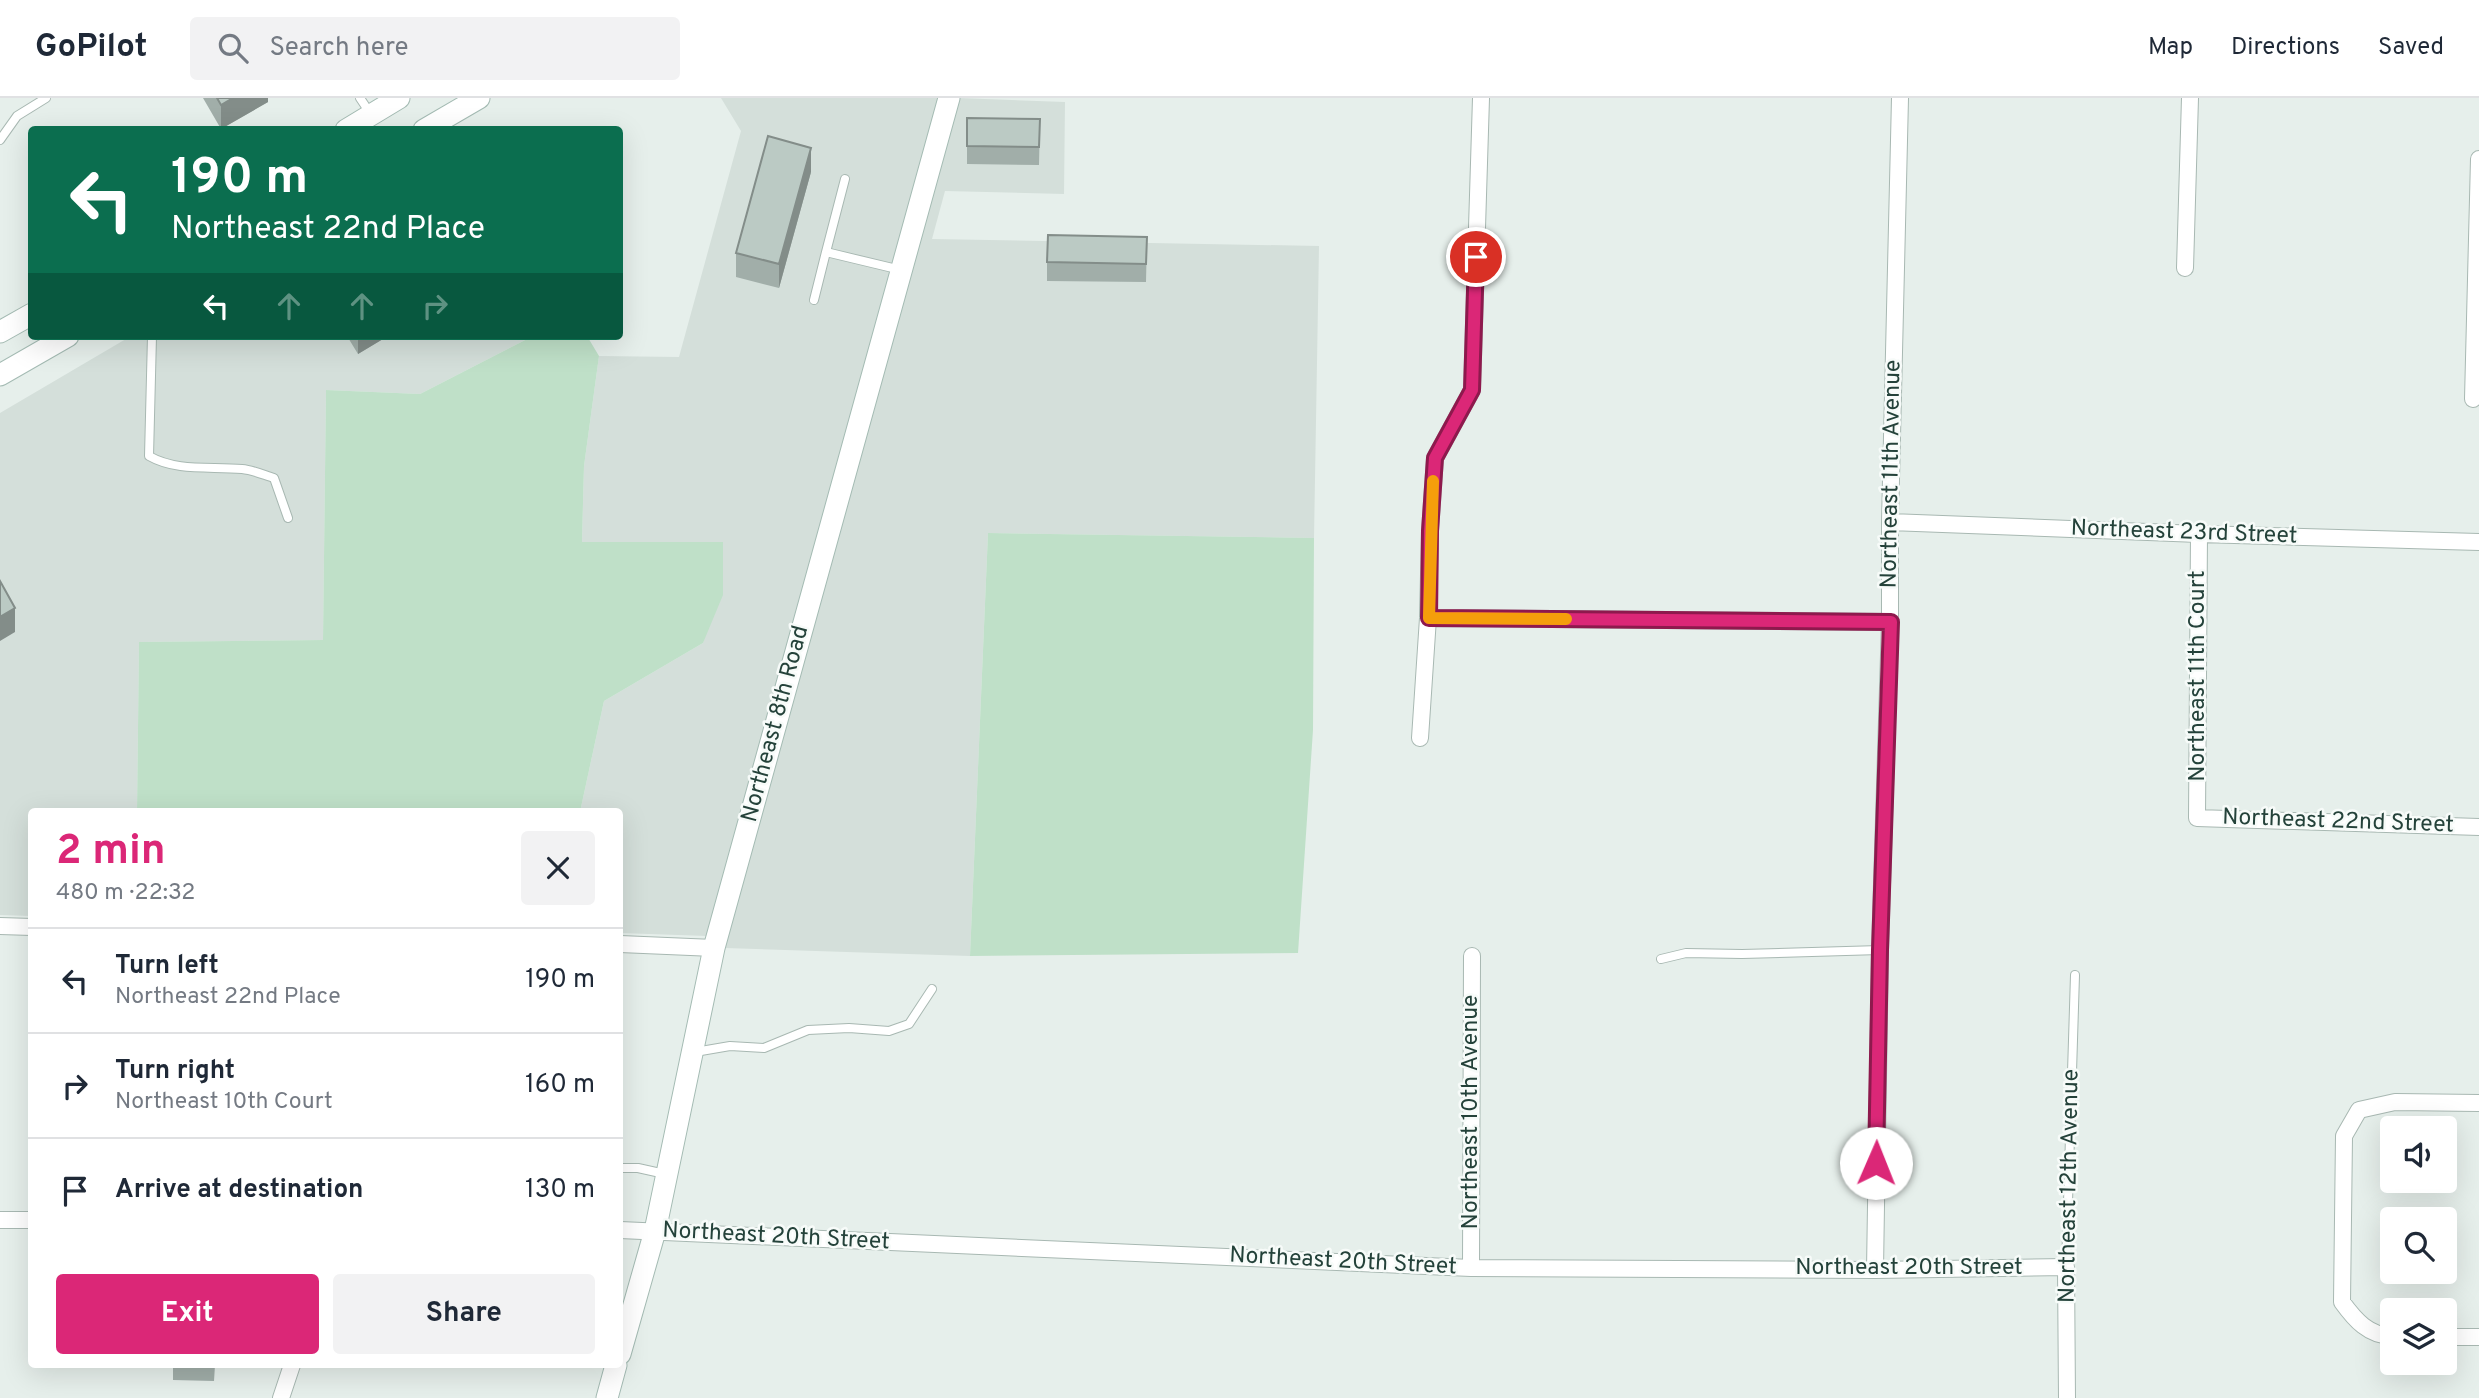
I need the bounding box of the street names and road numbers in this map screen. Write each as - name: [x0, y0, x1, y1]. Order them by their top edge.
- street label: Northeast 11th Avenue: [1876, 359, 1908, 589]
- street label: Northeast 23rd Street: [2070, 515, 2298, 551]
- street label: Northeast 11th Court: [2184, 570, 2213, 782]
- street label: Northeast 8th Road: [736, 623, 816, 825]
- street label: Northeast 22nd Street: [2222, 803, 2454, 841]
- street label: Northeast 10th Avenue: [1457, 995, 1486, 1229]
- street label: Northeast 12th Avenue: [2053, 1069, 2087, 1303]
- street label: Northeast 20th Street: [662, 1217, 890, 1257]
- street label: Northeast 20th Street: [1229, 1242, 1457, 1282]
- street label: Northeast 20th Street: [1795, 1254, 2023, 1283]

